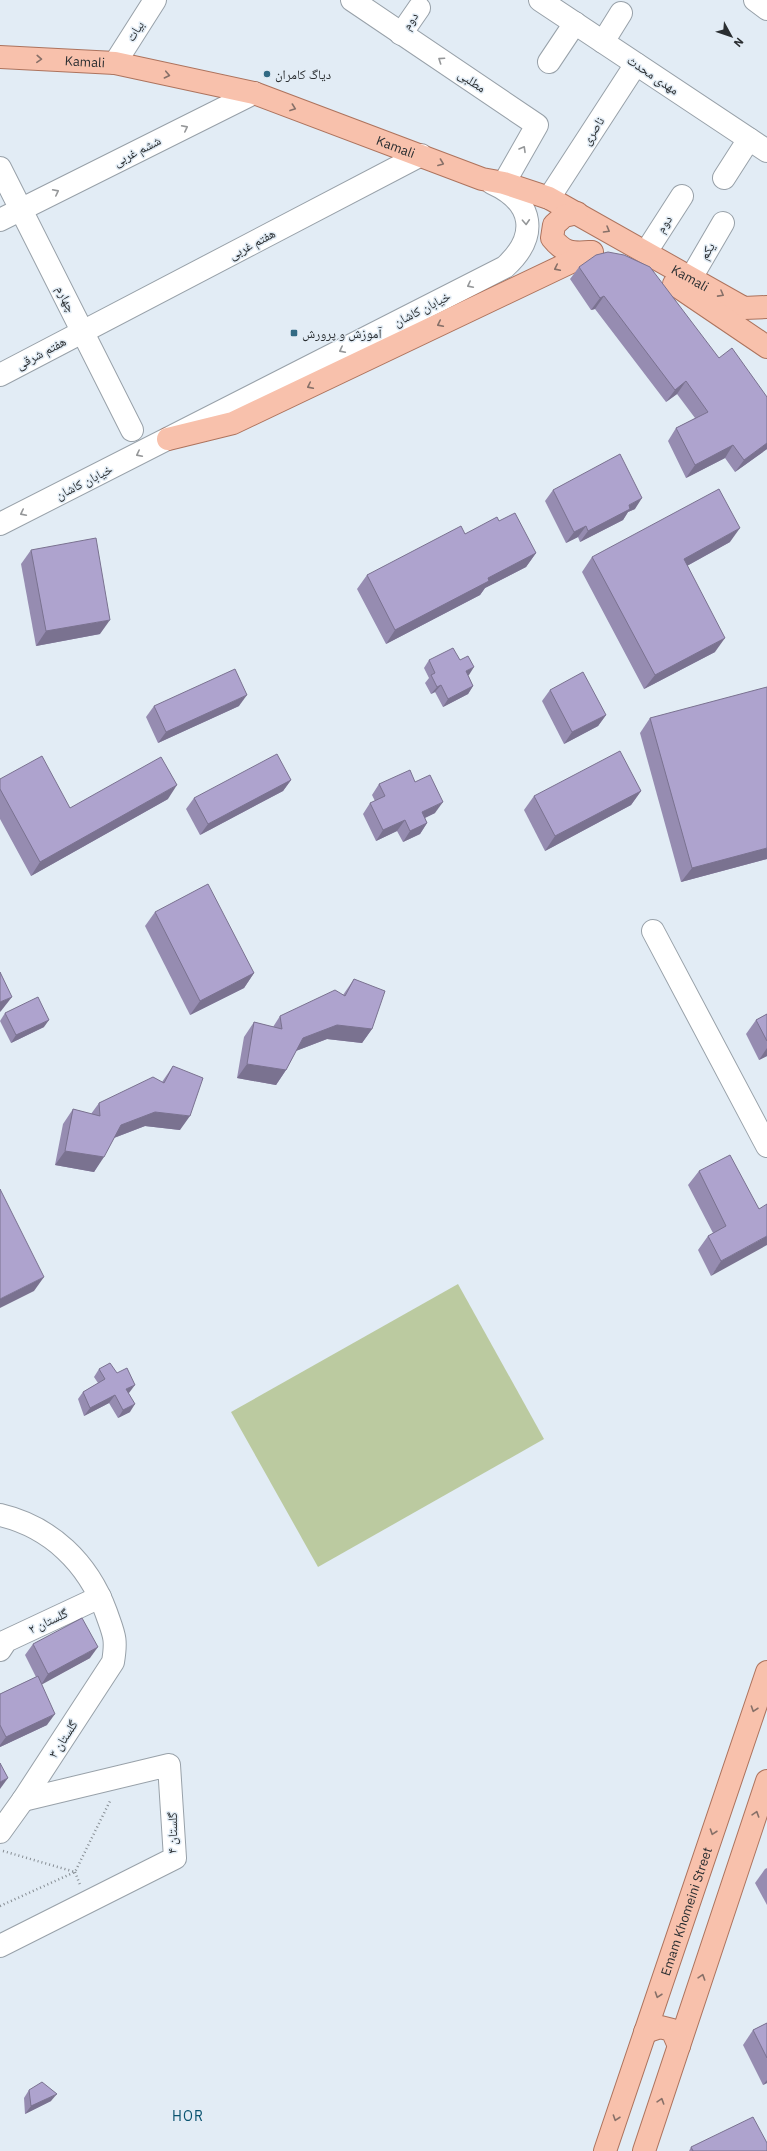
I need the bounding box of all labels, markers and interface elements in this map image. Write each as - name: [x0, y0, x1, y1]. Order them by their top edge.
- street label: دوم: [398, 9, 422, 33]
- north arrow: [711, 16, 751, 56]
- street label: بیات: [122, 17, 148, 45]
- text: N: [731, 35, 747, 50]
- street label: مهدی محدث: [624, 51, 682, 99]
- street label: Kamali: [64, 52, 105, 71]
- one-way arrow: [36, 55, 42, 64]
- one-way arrow: [438, 58, 445, 65]
- place label: دیاگ کامران: [275, 66, 331, 83]
- street label: مطلبی: [455, 66, 489, 96]
- marker: دیاگ کامران: [262, 69, 272, 79]
- one-way arrow: [164, 71, 171, 79]
- one-way arrow: [289, 103, 296, 111]
- street label: ناصری: [578, 114, 608, 148]
- one-way arrow: [180, 125, 188, 133]
- street label: Kamali: [374, 131, 418, 162]
- street label: ششم غربی: [110, 132, 164, 170]
- one-way arrow: [519, 146, 526, 153]
- one-way arrow: [437, 159, 444, 167]
- one-way arrow: [51, 189, 59, 197]
- street label: دوم: [652, 212, 676, 236]
- one-way arrow: [522, 219, 531, 225]
- street label: هفتم غربی: [226, 225, 278, 263]
- one-way arrow: [603, 226, 610, 233]
- street label: یکم: [695, 239, 719, 263]
- street label: Kamali: [669, 260, 712, 295]
- one-way arrow: [554, 263, 561, 271]
- one-way arrow: [467, 280, 474, 288]
- street label: چهارم: [52, 283, 80, 315]
- street label: خیابان کاشان: [391, 287, 453, 331]
- one-way arrow: [716, 290, 724, 297]
- one-way arrow: [436, 319, 444, 327]
- place label: آموزش و پرورش: [302, 325, 382, 342]
- marker: آموزش و پرورش: [289, 328, 299, 338]
- street label: هفتم شرقی: [13, 333, 69, 373]
- one-way arrow: [339, 345, 346, 353]
- one-way arrow: [307, 381, 314, 389]
- one-way arrow: [135, 449, 143, 456]
- street label: خیابان کاشان: [53, 460, 115, 504]
- one-way arrow: [20, 508, 27, 516]
- street label: گلستان ۲: [26, 1604, 71, 1638]
- one-way arrow: [751, 1706, 759, 1713]
- street label: گلستان ۳: [45, 1716, 82, 1761]
- one-way arrow: [751, 1811, 760, 1818]
- street label: گلستان ۴: [164, 1812, 181, 1854]
- one-way arrow: [709, 1829, 717, 1836]
- street label: Emam Khomeini Street: [656, 1845, 716, 1978]
- one-way arrow: [697, 1974, 706, 1981]
- one-way arrow: [654, 1992, 662, 1999]
- one-way arrow: [656, 2097, 665, 2104]
- district label: HOR: [172, 2107, 204, 2125]
- one-way arrow: [612, 2115, 621, 2122]

